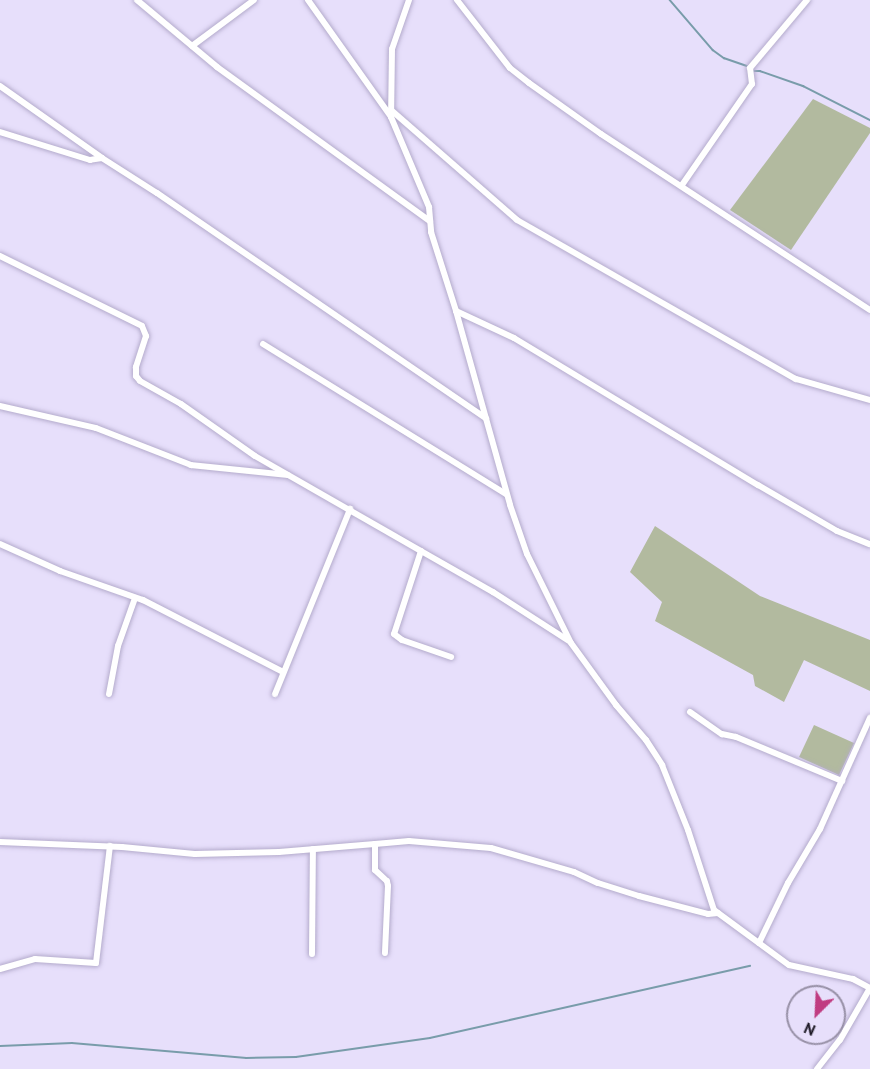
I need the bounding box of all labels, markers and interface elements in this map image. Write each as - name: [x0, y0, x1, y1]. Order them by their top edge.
- north arrow: [786, 985, 846, 1045]
- text: N: [801, 1018, 818, 1041]

